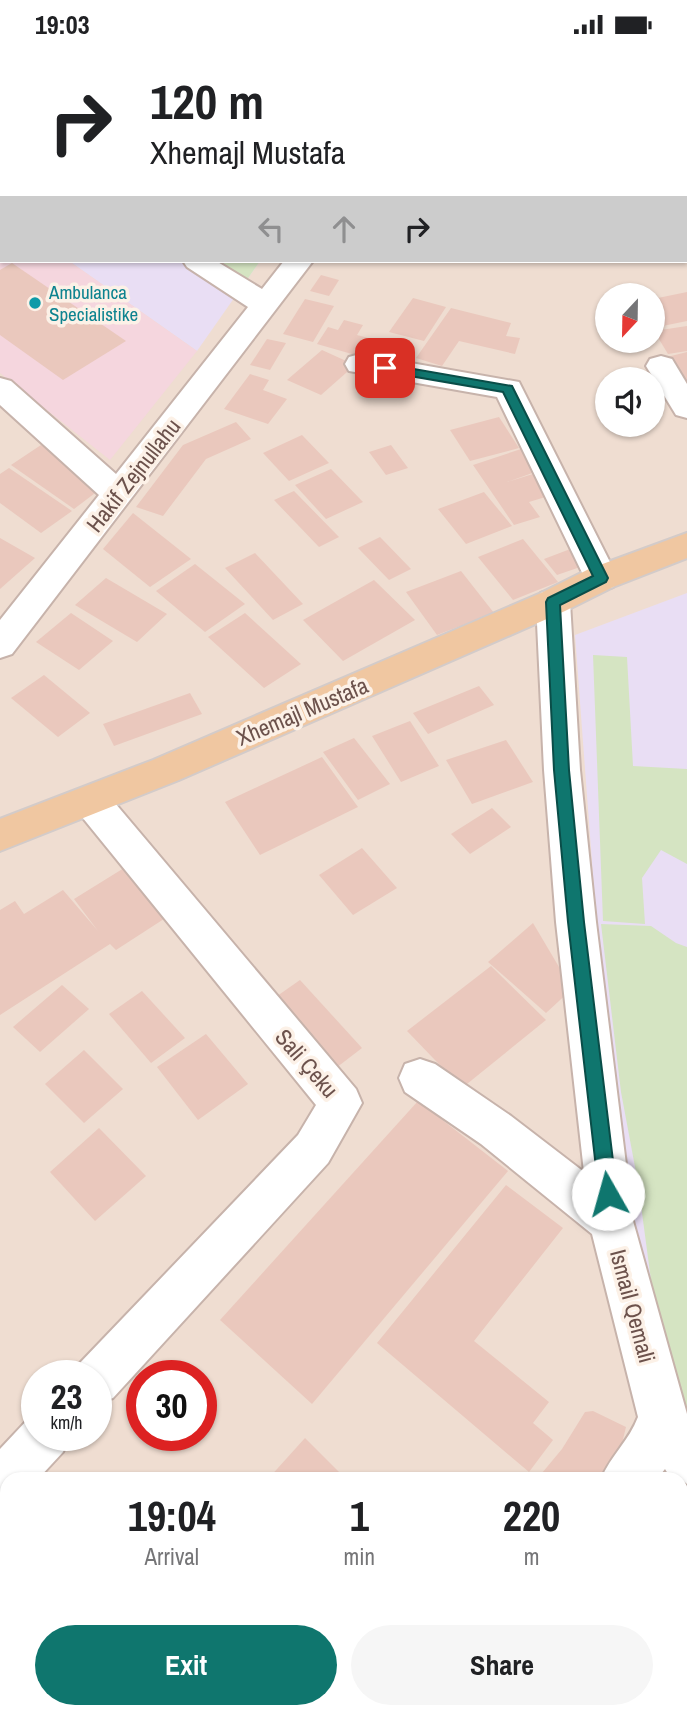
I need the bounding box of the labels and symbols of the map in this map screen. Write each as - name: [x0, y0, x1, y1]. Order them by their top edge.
- place label: Ambulanca Specialistike: [48, 279, 138, 327]
- north arrow: [595, 283, 665, 353]
- marker: Ambulanca Specialistike: [27, 295, 43, 311]
- pin: [355, 338, 415, 398]
- street label: Hakif Zejnullahu: [79, 412, 187, 538]
- street label: Xhemajl Mustafa: [231, 669, 373, 753]
- street label: Sali Çeku: [268, 1022, 346, 1104]
- position arrow: [571, 1157, 645, 1231]
- street label: Ismail Qemali: [603, 1246, 663, 1366]
- speed limit sign: 30: [126, 1360, 217, 1451]

